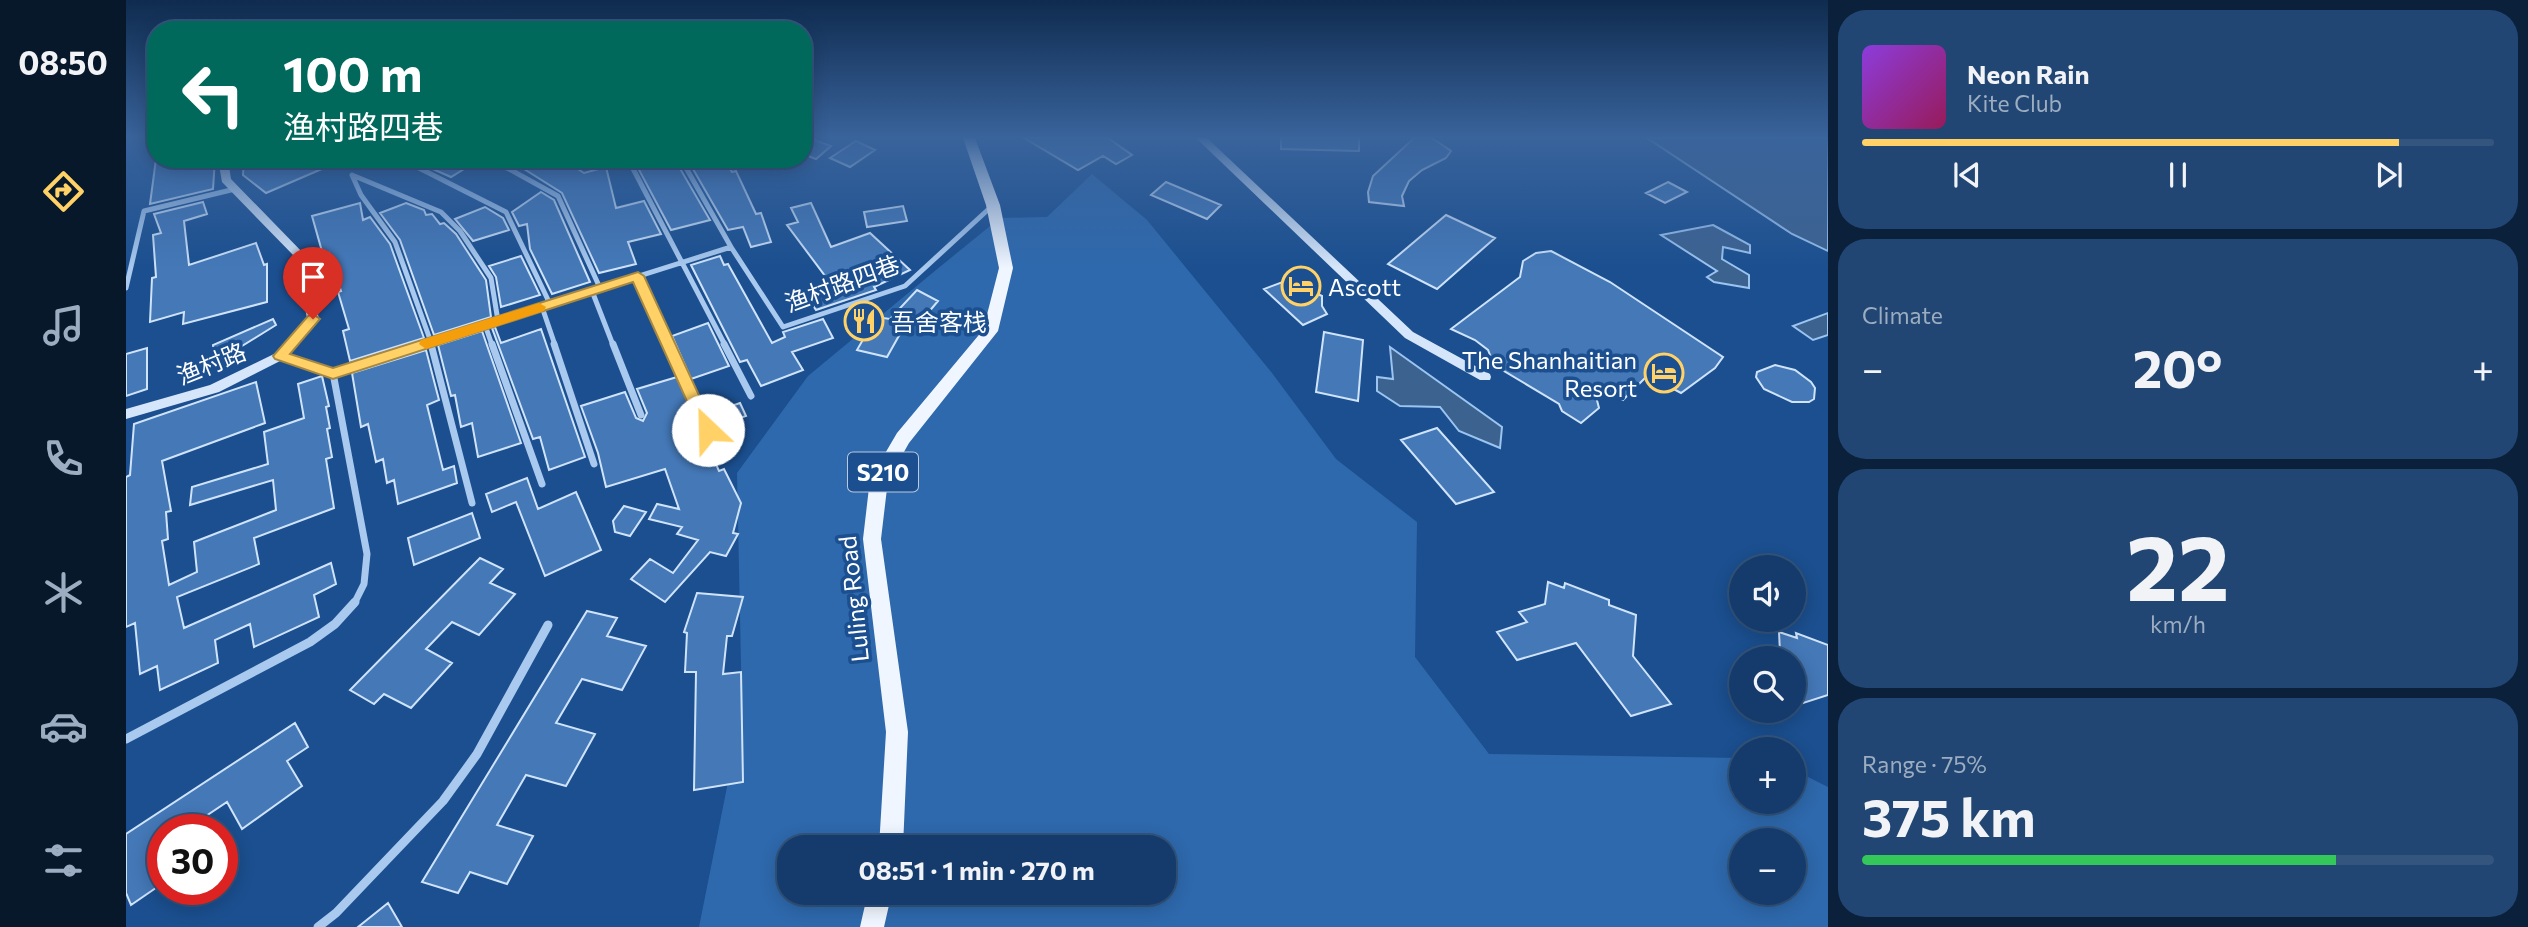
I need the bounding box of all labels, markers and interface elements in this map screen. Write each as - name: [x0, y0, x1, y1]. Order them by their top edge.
- text: 08:50: [18, 42, 108, 82]
- text: 100 m: [283, 42, 422, 102]
- icon: left: [168, 49, 259, 140]
- text: Neon Rain: [1967, 58, 2090, 89]
- text: Kite Club: [1967, 89, 2062, 117]
- text: 渔村路四巷: [283, 106, 443, 146]
- icon: previous: [1948, 156, 1986, 194]
- icon: pause: [2159, 156, 2197, 194]
- icon: next: [2370, 156, 2408, 194]
- icon: directions: [39, 167, 88, 216]
- pin: [283, 247, 343, 319]
- street label: 渔村路四巷: [781, 249, 903, 317]
- icon: arrive: [294, 258, 332, 296]
- hotel icon: Ascott: [1280, 265, 1322, 307]
- place label: Ascott: [1328, 272, 1401, 301]
- restaurant icon: 吾舍客栈: [843, 300, 885, 342]
- icon: music: [39, 301, 88, 350]
- text: Climate: [1862, 301, 1943, 329]
- place label: 吾舍客栈: [891, 307, 987, 336]
- text: 20°: [2133, 335, 2223, 399]
- street label: 渔村路: [172, 336, 250, 390]
- text: −: [1862, 344, 1884, 391]
- text: +: [2472, 344, 2494, 391]
- place label: The Shanhaitian Resort: [1462, 345, 1637, 402]
- hotel icon: The Shanhaitian Resort: [1643, 352, 1685, 394]
- position arrow: [671, 393, 745, 467]
- icon: phone: [39, 434, 88, 483]
- road number: S210: [848, 452, 918, 492]
- text: 22: [2126, 508, 2230, 620]
- street label: Luling Road: [832, 534, 874, 664]
- map controls: [1729, 555, 1806, 905]
- button: sound: [1729, 555, 1806, 632]
- icon: climate: [39, 568, 88, 617]
- text: km/h: [2150, 610, 2206, 638]
- button: search: [1729, 646, 1806, 723]
- icon: car: [39, 702, 88, 751]
- button: +: [1729, 737, 1806, 814]
- text: Range · 75%: [1862, 750, 1987, 778]
- text: 375 km: [1862, 784, 2036, 848]
- speed limit sign: 30: [147, 814, 238, 905]
- button: −: [1729, 828, 1806, 905]
- icon: filters: [39, 836, 88, 885]
- text: 08:51 · 1 min · 270 m: [858, 854, 1095, 885]

